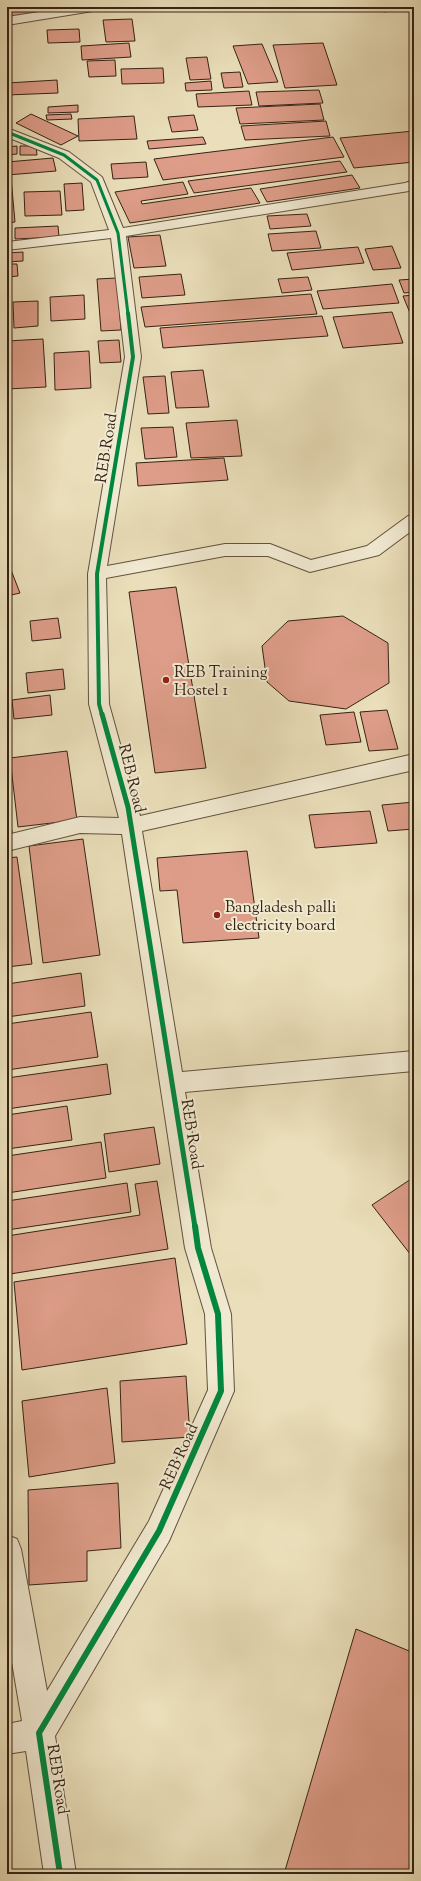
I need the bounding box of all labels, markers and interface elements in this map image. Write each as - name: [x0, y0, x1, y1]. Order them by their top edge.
- street label: REB Road: [91, 412, 124, 485]
- place label: REB Training Hostel 1: [174, 662, 268, 703]
- marker: REB Training Hostel 1: [161, 675, 171, 685]
- street label: REB Road: [111, 742, 150, 816]
- place label: Bangladesh palli electricity board: [225, 897, 337, 938]
- marker: Bangladesh palli electricity board: [212, 910, 222, 920]
- street label: REB Road: [174, 1098, 207, 1171]
- street label: REB Road: [155, 1420, 205, 1494]
- street label: REB Road: [40, 1743, 73, 1816]

